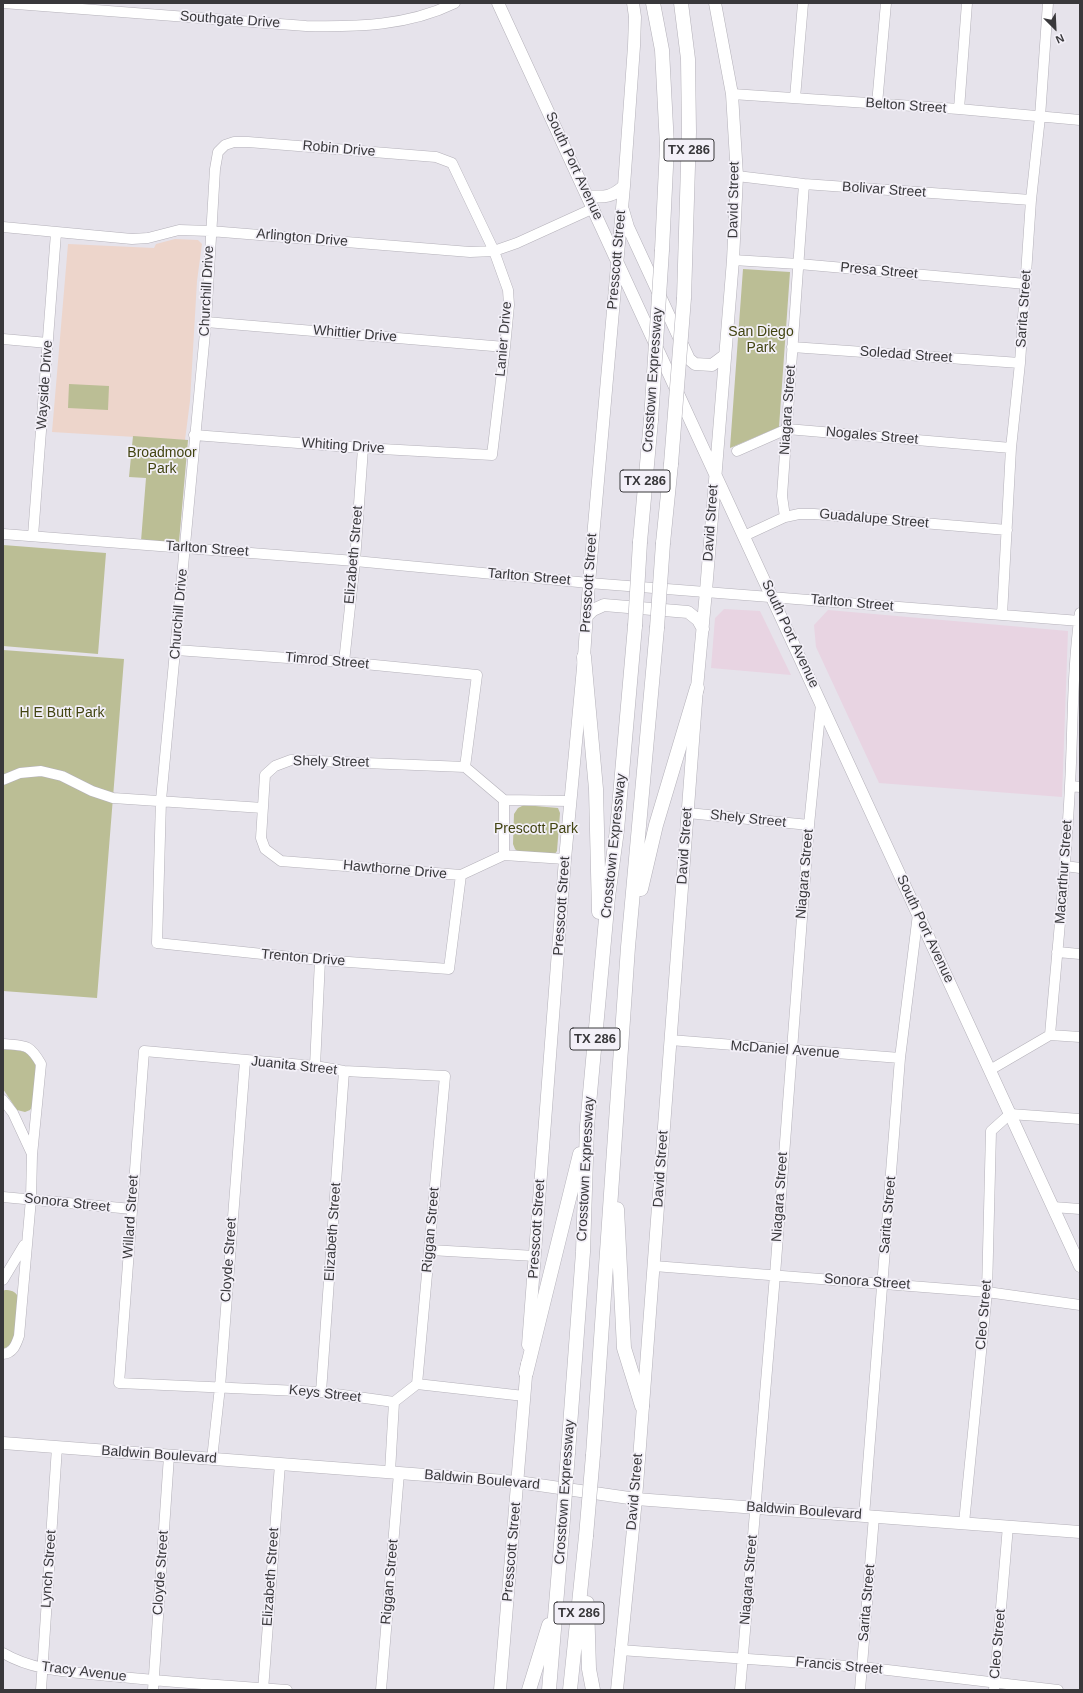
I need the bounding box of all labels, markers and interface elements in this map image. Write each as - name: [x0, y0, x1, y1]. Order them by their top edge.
- street label: Southgate Drive: [179, 8, 281, 32]
- north arrow: [1035, 8, 1075, 48]
- text: N: [1054, 32, 1066, 46]
- street label: Belton Street: [865, 95, 947, 117]
- street label: South Port Avenue: [542, 109, 606, 223]
- street label: Robin Drive: [302, 137, 376, 161]
- road number: TX 286: [664, 139, 714, 161]
- street label: David Street: [725, 161, 743, 239]
- street label: Bolivar Street: [841, 179, 927, 201]
- street label: Presscott Street: [604, 210, 630, 310]
- street label: Arlington Drive: [256, 226, 348, 250]
- street label: Churchill Drive: [196, 245, 218, 337]
- street label: Presa Street: [840, 259, 918, 283]
- street label: Sarita Street: [1013, 270, 1035, 348]
- street label: Lanier Drive: [492, 301, 516, 377]
- street label: Crosstown Expressway: [640, 307, 666, 453]
- street label: Whittier Drive: [312, 322, 398, 346]
- park label: San Diego Park: [728, 324, 794, 356]
- street label: Wayside Drive: [33, 340, 57, 430]
- street label: Soledad Street: [859, 343, 953, 367]
- street label: Niagara Street: [776, 364, 800, 456]
- street label: Nogales Street: [825, 424, 919, 448]
- street label: Whiting Drive: [301, 435, 385, 457]
- park label: Broadmoor Park: [127, 445, 197, 478]
- road number: TX 286: [620, 470, 670, 492]
- street label: David Street: [700, 484, 722, 562]
- street label: Elizabeth Street: [341, 505, 367, 605]
- street label: Guadalupe Street: [819, 506, 929, 532]
- street label: Presscott Street: [577, 533, 601, 633]
- street label: Tarlton Street: [165, 538, 249, 560]
- street label: Tarlton Street: [487, 565, 571, 589]
- street label: Churchill Drive: [167, 568, 191, 660]
- street label: South Port Avenue: [758, 577, 822, 691]
- street label: Tarlton Street: [810, 591, 894, 615]
- street label: Timrod Street: [284, 649, 370, 673]
- park label: H E Butt Park: [20, 705, 104, 721]
- street label: Shely Street: [293, 753, 369, 771]
- street label: Crosstown Expressway: [598, 773, 630, 919]
- street label: David Street: [674, 807, 696, 885]
- street label: Shely Street: [709, 807, 787, 831]
- street label: Macarthur Street: [1052, 819, 1076, 925]
- park label: Prescott Park: [494, 821, 578, 837]
- street label: Niagara Street: [793, 828, 817, 920]
- street label: Presscott Street: [550, 856, 574, 956]
- street label: Hawthorne Drive: [342, 857, 448, 883]
- street label: South Port Avenue: [893, 872, 957, 986]
- street label: Trenton Drive: [260, 946, 346, 970]
- road number: TX 286: [570, 1028, 620, 1050]
- street label: McDaniel Avenue: [730, 1038, 840, 1062]
- street label: Juanita Street: [250, 1053, 338, 1079]
- street label: Crosstown Expressway: [574, 1096, 598, 1242]
- street label: David Street: [650, 1130, 672, 1208]
- street label: Niagara Street: [768, 1151, 792, 1243]
- street label: Willard Street: [120, 1175, 142, 1259]
- street label: Sarita Street: [876, 1176, 900, 1254]
- street label: Presscott Street: [525, 1179, 549, 1279]
- street label: Elizabeth Street: [321, 1182, 345, 1282]
- street label: Riggan Street: [419, 1187, 443, 1273]
- street label: Sonora Street: [23, 1190, 111, 1216]
- street label: Cloyde Street: [218, 1217, 240, 1303]
- street label: Sonora Street: [823, 1271, 911, 1293]
- street label: Cleo Street: [973, 1279, 995, 1351]
- street label: Keys Street: [288, 1382, 362, 1406]
- street label: Crosstown Expressway: [552, 1419, 578, 1565]
- street label: Baldwin Boulevard: [101, 1443, 217, 1467]
- street label: David Street: [623, 1453, 647, 1531]
- street label: Baldwin Boulevard: [424, 1467, 540, 1493]
- street label: Baldwin Boulevard: [746, 1499, 862, 1523]
- street label: Presscott Street: [499, 1502, 525, 1602]
- street label: Elizabeth Street: [259, 1527, 283, 1627]
- street label: Lynch Street: [38, 1529, 60, 1609]
- street label: Cloyde Street: [150, 1530, 172, 1616]
- street label: Niagara Street: [737, 1534, 761, 1626]
- street label: Riggan Street: [378, 1539, 402, 1625]
- street label: Sarita Street: [855, 1564, 879, 1642]
- road number: TX 286: [554, 1602, 604, 1624]
- street label: Cleo Street: [987, 1608, 1009, 1680]
- street label: Francis Street: [795, 1654, 883, 1678]
- street label: Tracy Avenue: [40, 1658, 128, 1686]

